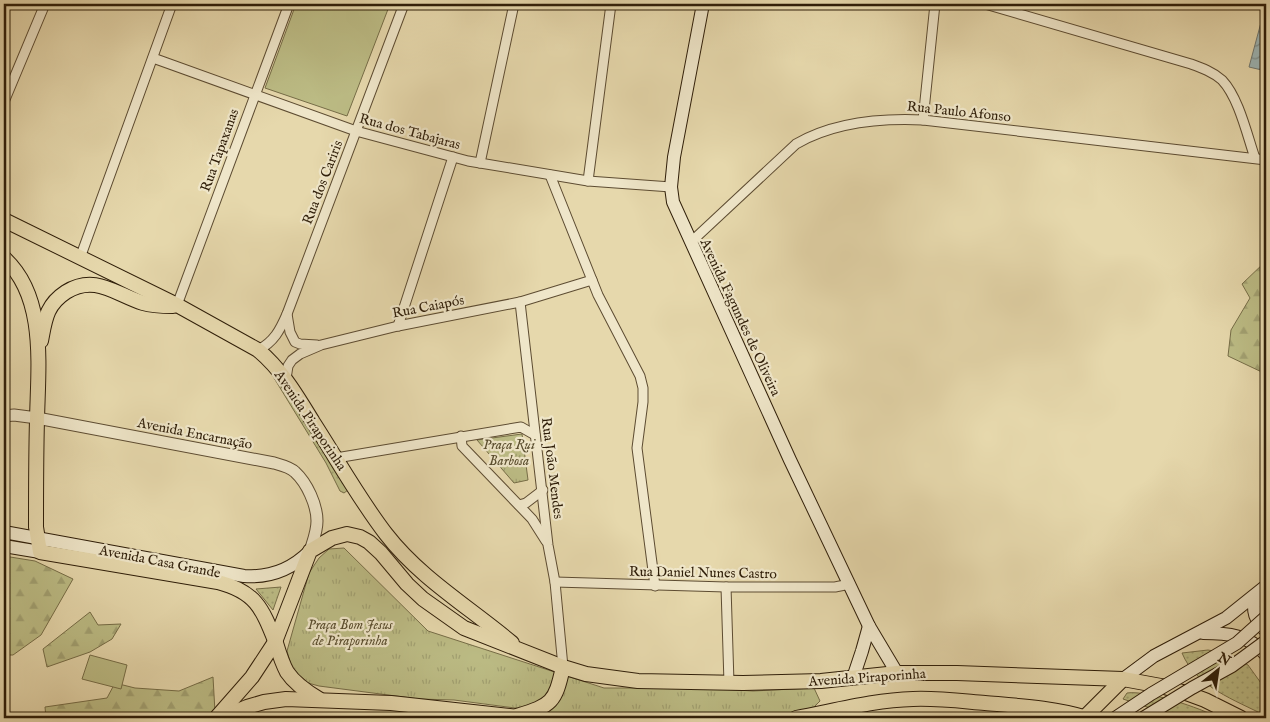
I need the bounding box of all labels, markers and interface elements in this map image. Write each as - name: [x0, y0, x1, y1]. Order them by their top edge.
- street label: Rua Paulo Afonso: [906, 98, 1012, 126]
- street label: Rua Tapaxanas: [197, 106, 243, 194]
- street label: Rua dos Tabajaras: [357, 110, 462, 154]
- street label: Rua dos Cariris: [299, 138, 347, 227]
- street label: Avenida Fagundes de Oliveira: [695, 235, 785, 400]
- street label: Rua Caiapós: [391, 291, 466, 323]
- street label: Avenida Piraporinha: [269, 366, 351, 475]
- street label: Avenida Encarnação: [135, 414, 254, 454]
- street label: Rua João Mendes: [537, 416, 567, 520]
- park label: Praça Rui Barbosa: [483, 436, 536, 470]
- street label: Avenida Casa Grande: [97, 541, 223, 583]
- street label: Rua Daniel Nunes Castro: [629, 563, 778, 583]
- park label: Praça Bom Jesus de Piraporinha: [307, 616, 394, 650]
- north arrow: [1192, 644, 1242, 694]
- text: N: [1213, 648, 1234, 670]
- street label: Avenida Piraporinha: [807, 665, 927, 691]

